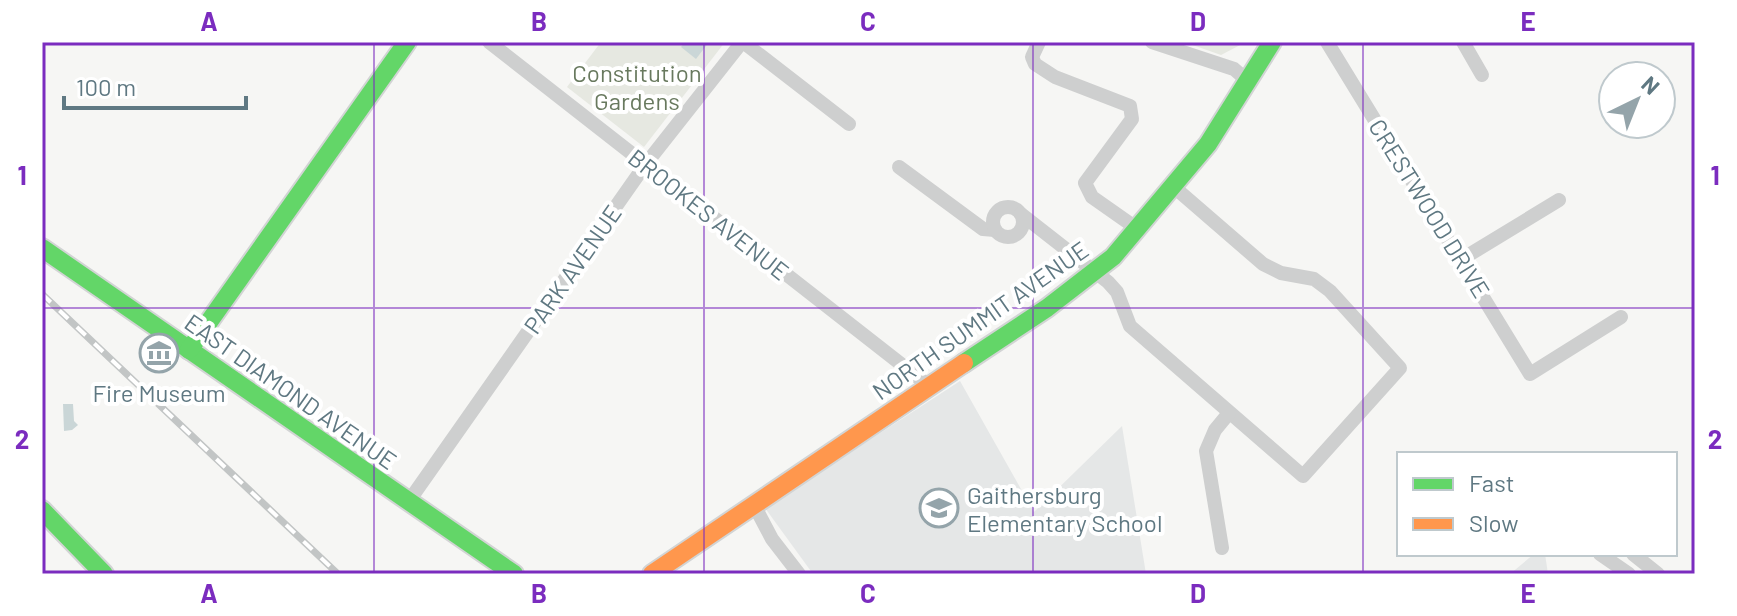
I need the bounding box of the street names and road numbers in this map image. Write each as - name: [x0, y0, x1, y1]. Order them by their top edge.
- street label: CRESTWOOD DRIVE: [1363, 113, 1497, 303]
- street label: BROOKES AVENUE: [623, 142, 795, 286]
- street label: PARK AVENUE: [517, 199, 627, 339]
- street label: NORTH SUMMIT AVENUE: [867, 235, 1093, 405]
- street label: EAST DIAMOND AVENUE: [180, 307, 402, 475]

